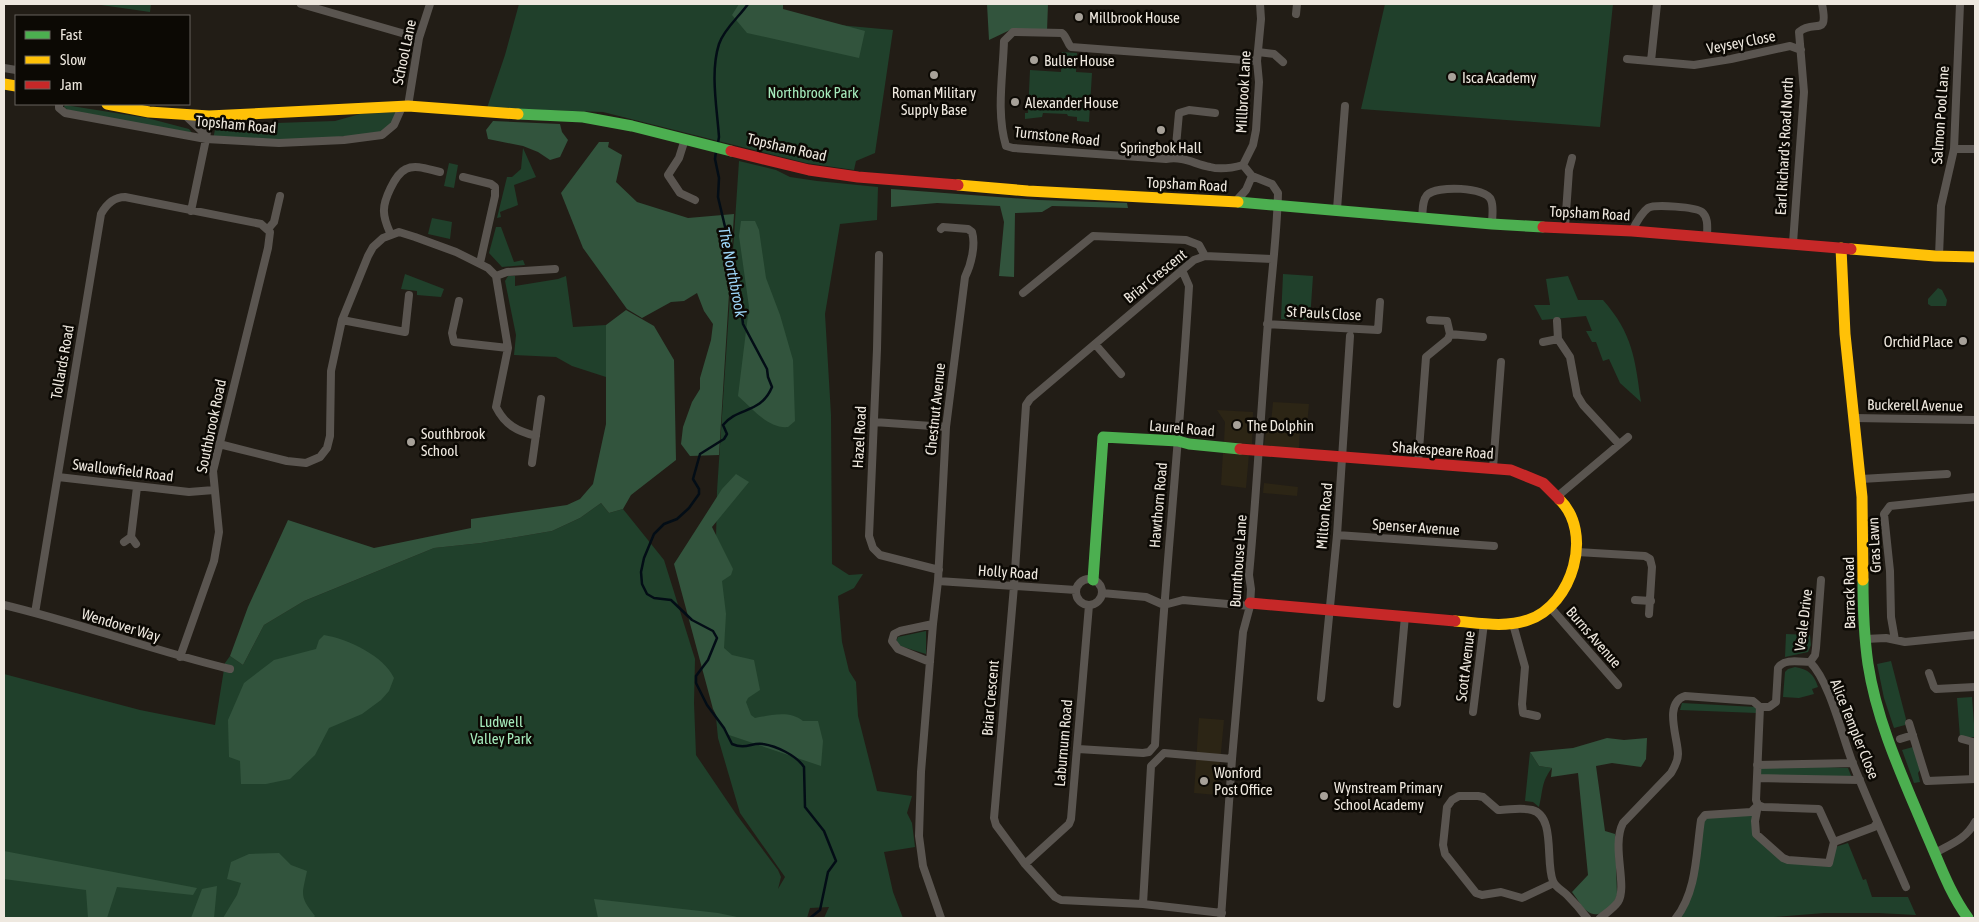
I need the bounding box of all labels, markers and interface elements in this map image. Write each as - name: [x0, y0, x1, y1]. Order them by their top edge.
- place label: Millbrook House: [1089, 9, 1180, 26]
- marker: Millbrook House: [1073, 11, 1085, 23]
- legend: [15, 15, 190, 105]
- street label: School Lane: [389, 18, 419, 86]
- text: Fast: [60, 26, 82, 43]
- street label: Veysey Close: [1705, 27, 1777, 57]
- street label: Millbrook Lane: [1232, 50, 1254, 134]
- text: Slow: [60, 51, 86, 68]
- place label: Buller House: [1044, 52, 1115, 69]
- marker: Buller House: [1028, 54, 1040, 66]
- street label: Salmon Pool Lane: [1928, 65, 1952, 165]
- marker: Roman Military Supply Base: [928, 69, 940, 81]
- place label: Isca Academy: [1462, 69, 1536, 86]
- marker: Isca Academy: [1446, 71, 1458, 83]
- text: Jam: [60, 76, 83, 93]
- street label: Earl Richard's Road North: [1772, 76, 1796, 216]
- park label: Northbrook Park: [767, 84, 859, 101]
- place label: Roman Military Supply Base: [892, 84, 976, 118]
- place label: Alexander House: [1025, 94, 1119, 111]
- marker: Alexander House: [1009, 96, 1021, 108]
- street label: Topsham Road: [195, 112, 277, 136]
- street label: Turnstone Road: [1013, 123, 1101, 149]
- marker: Springbok Hall: [1155, 124, 1167, 136]
- street label: Topsham Road: [746, 130, 828, 164]
- place label: Springbok Hall: [1120, 139, 1202, 156]
- street label: Topsham Road: [1146, 173, 1228, 195]
- street label: Topsham Road: [1549, 202, 1631, 224]
- water label: The Northbrook: [715, 225, 751, 320]
- street label: Briar Crescent: [1120, 246, 1190, 306]
- street label: St Pauls Close: [1286, 303, 1362, 323]
- street label: Tollards Road: [47, 324, 77, 400]
- place label: Orchid Place: [1884, 333, 1953, 350]
- marker: Orchid Place: [1957, 335, 1969, 347]
- street label: Chestnut Avenue: [922, 362, 948, 456]
- street label: Southbrook Road: [193, 378, 229, 474]
- street label: Buckerell Avenue: [1867, 396, 1963, 414]
- street label: Hazel Road: [849, 405, 869, 469]
- street label: Laurel Road: [1148, 417, 1216, 439]
- place label: The Dolphin: [1247, 417, 1314, 434]
- marker: The Dolphin: [1231, 419, 1243, 431]
- place label: Southbrook School: [421, 425, 486, 459]
- marker: Southbrook School: [405, 436, 417, 448]
- street label: Shakespeare Road: [1392, 438, 1494, 462]
- street label: Swallowfield Road: [72, 455, 174, 485]
- street label: Hawthorn Road: [1146, 462, 1170, 548]
- street label: Milton Road: [1313, 482, 1335, 550]
- street label: Burnthouse Lane: [1226, 514, 1250, 608]
- street label: Spenser Avenue: [1372, 515, 1460, 539]
- street label: Gras Lawn: [1864, 517, 1884, 573]
- street label: Barrack Road: [1840, 557, 1858, 629]
- street label: Holly Road: [977, 561, 1039, 583]
- street label: Veale Drive: [1791, 588, 1815, 652]
- street label: Burns Avenue: [1563, 603, 1625, 671]
- street label: Wendover Way: [80, 605, 162, 645]
- street label: Scott Avenue: [1452, 629, 1478, 702]
- street label: Briar Crescent: [978, 660, 1002, 736]
- street label: Alice Templer Close: [1827, 676, 1883, 782]
- street label: Laburnum Road: [1051, 699, 1075, 787]
- park label: Ludwell Valley Park: [470, 713, 532, 747]
- place label: Wonford Post Office: [1214, 764, 1273, 798]
- marker: Wonford Post Office: [1198, 775, 1210, 787]
- place label: Wynstream Primary School Academy: [1334, 779, 1443, 813]
- marker: Wynstream Primary School Academy: [1318, 790, 1330, 802]

